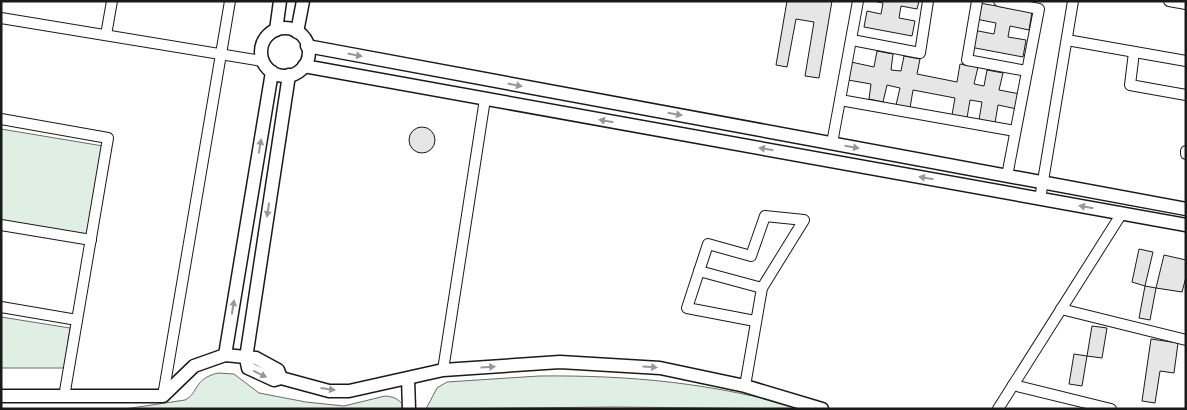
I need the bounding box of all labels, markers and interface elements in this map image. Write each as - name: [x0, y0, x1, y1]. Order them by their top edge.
- one-way arrow: [348, 51, 364, 59]
- one-way arrow: [507, 81, 523, 89]
- one-way arrow: [667, 111, 683, 119]
- one-way arrow: [598, 116, 614, 124]
- one-way arrow: [256, 138, 264, 154]
- one-way arrow: [844, 143, 860, 151]
- one-way arrow: [758, 145, 774, 153]
- one-way arrow: [918, 174, 934, 182]
- one-way arrow: [264, 202, 272, 218]
- one-way arrow: [1078, 202, 1094, 210]
- one-way arrow: [229, 298, 237, 314]
- one-way arrow: [481, 362, 497, 370]
- one-way arrow: [643, 364, 659, 372]
- one-way arrow: [253, 370, 267, 378]
- one-way arrow: [321, 386, 337, 394]

